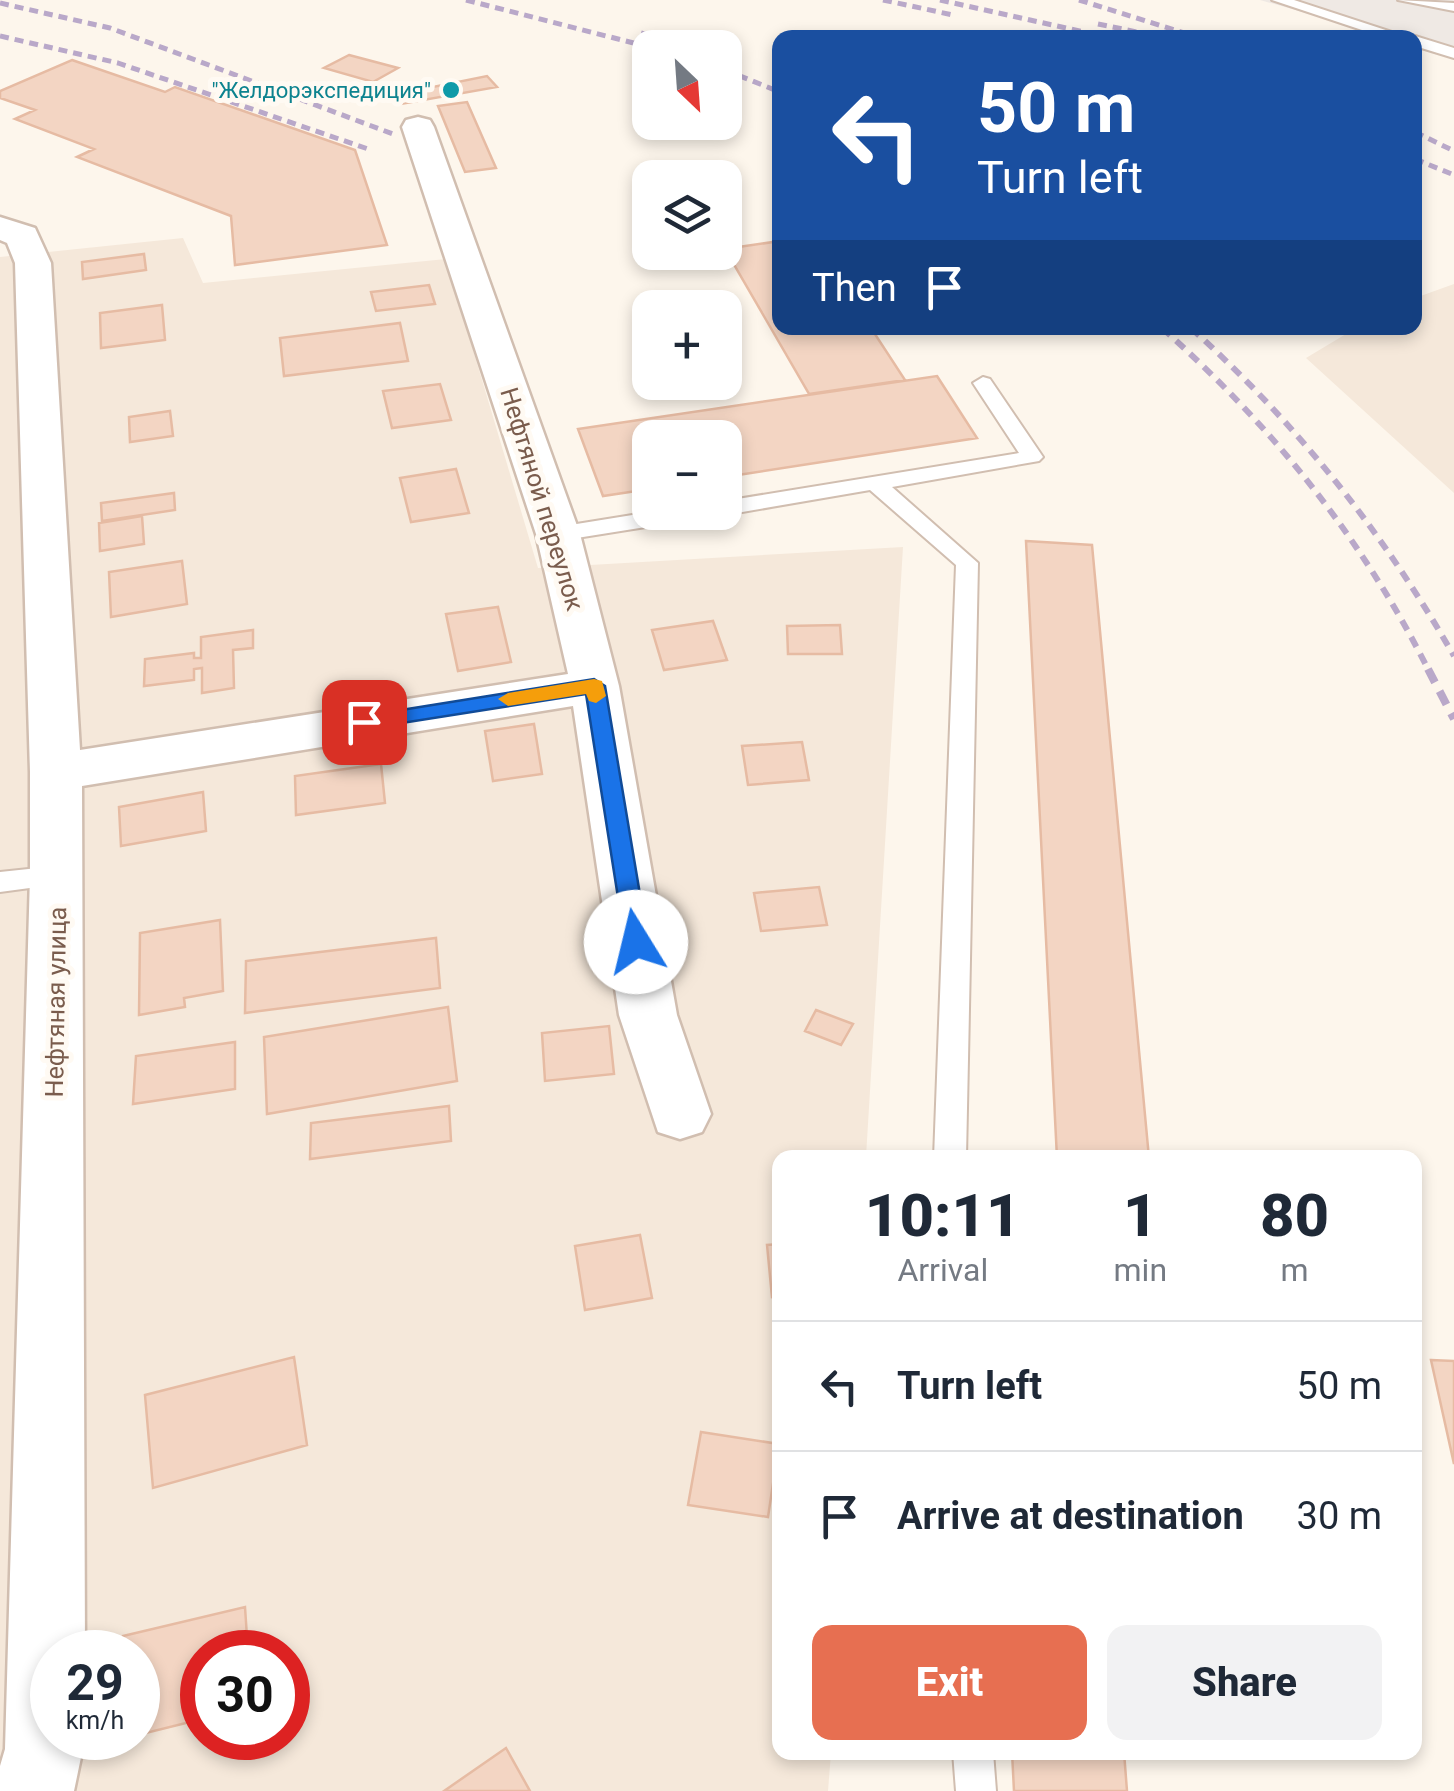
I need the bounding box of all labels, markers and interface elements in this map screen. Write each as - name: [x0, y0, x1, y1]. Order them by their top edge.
- north arrow: [632, 30, 742, 140]
- map controls: [632, 30, 742, 530]
- text: 50 m: [977, 67, 1135, 149]
- icon: left: [812, 70, 942, 200]
- place label: "Желдорэкспедиция": [211, 78, 431, 103]
- marker: "Желдорэкспедиция": [440, 79, 462, 101]
- text: Turn left: [977, 151, 1143, 204]
- button: layers: [632, 160, 742, 270]
- icon: arrive: [917, 260, 972, 315]
- text: Then: [812, 266, 897, 310]
- button: +: [632, 290, 742, 400]
- street label: Нефтяной переулок: [494, 384, 590, 614]
- button: −: [632, 420, 742, 530]
- pin: [322, 680, 407, 765]
- icon: arrive: [337, 695, 392, 750]
- position arrow: [584, 890, 688, 994]
- street label: Нефтяная улица: [40, 906, 72, 1098]
- text: 10:11: [865, 1180, 1021, 1251]
- text: 1: [1123, 1180, 1158, 1251]
- text: 80: [1260, 1180, 1329, 1251]
- text: Arrival: [897, 1251, 988, 1289]
- text: min: [1114, 1251, 1167, 1289]
- text: m: [1280, 1251, 1309, 1289]
- icon: left: [812, 1359, 867, 1414]
- text: Turn left: [897, 1364, 1042, 1408]
- text: 50 m: [1297, 1364, 1382, 1408]
- icon: arrive: [812, 1489, 867, 1544]
- text: Arrive at destination: [897, 1494, 1244, 1538]
- text: 30 m: [1297, 1494, 1382, 1538]
- button: Exit: [812, 1625, 1087, 1740]
- button: Share: [1107, 1625, 1382, 1740]
- speed limit sign: 30: [180, 1630, 310, 1760]
- text: 29: [66, 1654, 124, 1712]
- text: km/h: [66, 1706, 124, 1735]

